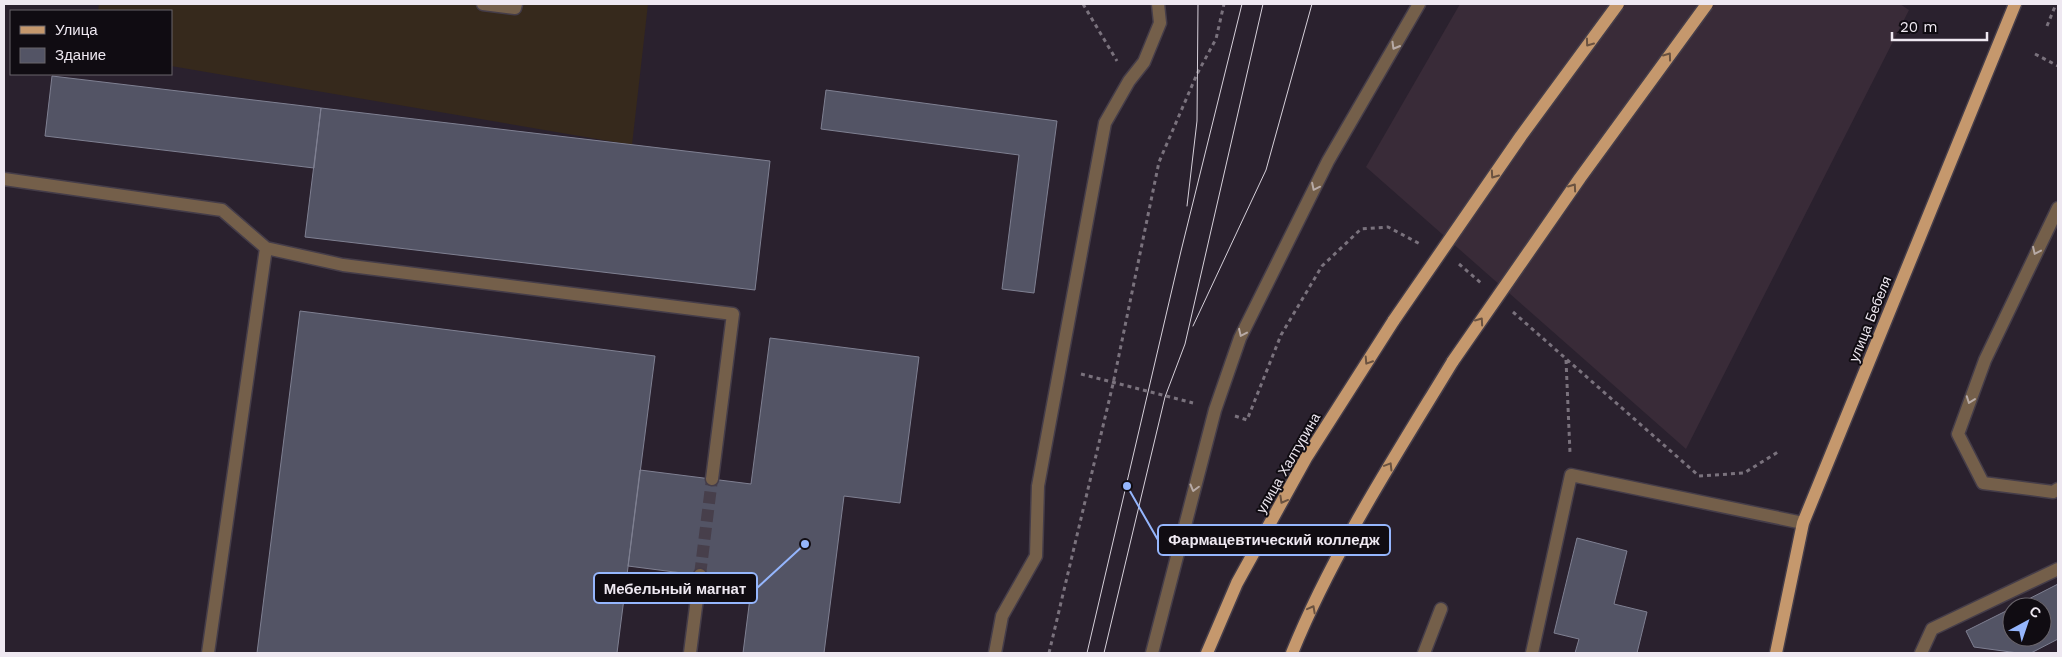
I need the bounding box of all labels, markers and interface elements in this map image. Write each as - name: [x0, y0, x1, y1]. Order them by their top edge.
- legend: [10, 10, 172, 75]
- scale bar: [1892, 10, 1987, 42]
- text: 20 m: [1900, 18, 1938, 36]
- text: Улица: [55, 21, 98, 39]
- one-way arrow: [1586, 37, 1595, 47]
- one-way arrow: [1391, 41, 1401, 50]
- text: Здание: [55, 46, 106, 64]
- one-way arrow: [1663, 53, 1671, 62]
- one-way arrow: [1491, 169, 1500, 179]
- one-way arrow: [1311, 182, 1321, 191]
- one-way arrow: [1567, 184, 1576, 193]
- one-way arrow: [2032, 246, 2042, 255]
- street label: улица Бебеля: [1846, 274, 1894, 364]
- one-way arrow: [1474, 317, 1483, 327]
- one-way arrow: [1238, 328, 1249, 337]
- one-way arrow: [1365, 356, 1374, 365]
- one-way arrow: [1966, 395, 1976, 404]
- street label: улица Халтурина: [1253, 410, 1323, 516]
- one-way arrow: [1383, 462, 1393, 471]
- one-way arrow: [1190, 483, 1200, 492]
- one-way arrow: [1279, 494, 1289, 503]
- callout: Фармацевтический колледж: [1158, 525, 1390, 555]
- text: Фармацевтический колледж: [1168, 531, 1380, 549]
- callout: Мебельный магнат: [594, 573, 757, 603]
- text: Мебельный магнат: [604, 580, 746, 598]
- north arrow: [2002, 597, 2052, 647]
- text: С: [2026, 603, 2044, 621]
- one-way arrow: [1306, 605, 1316, 614]

